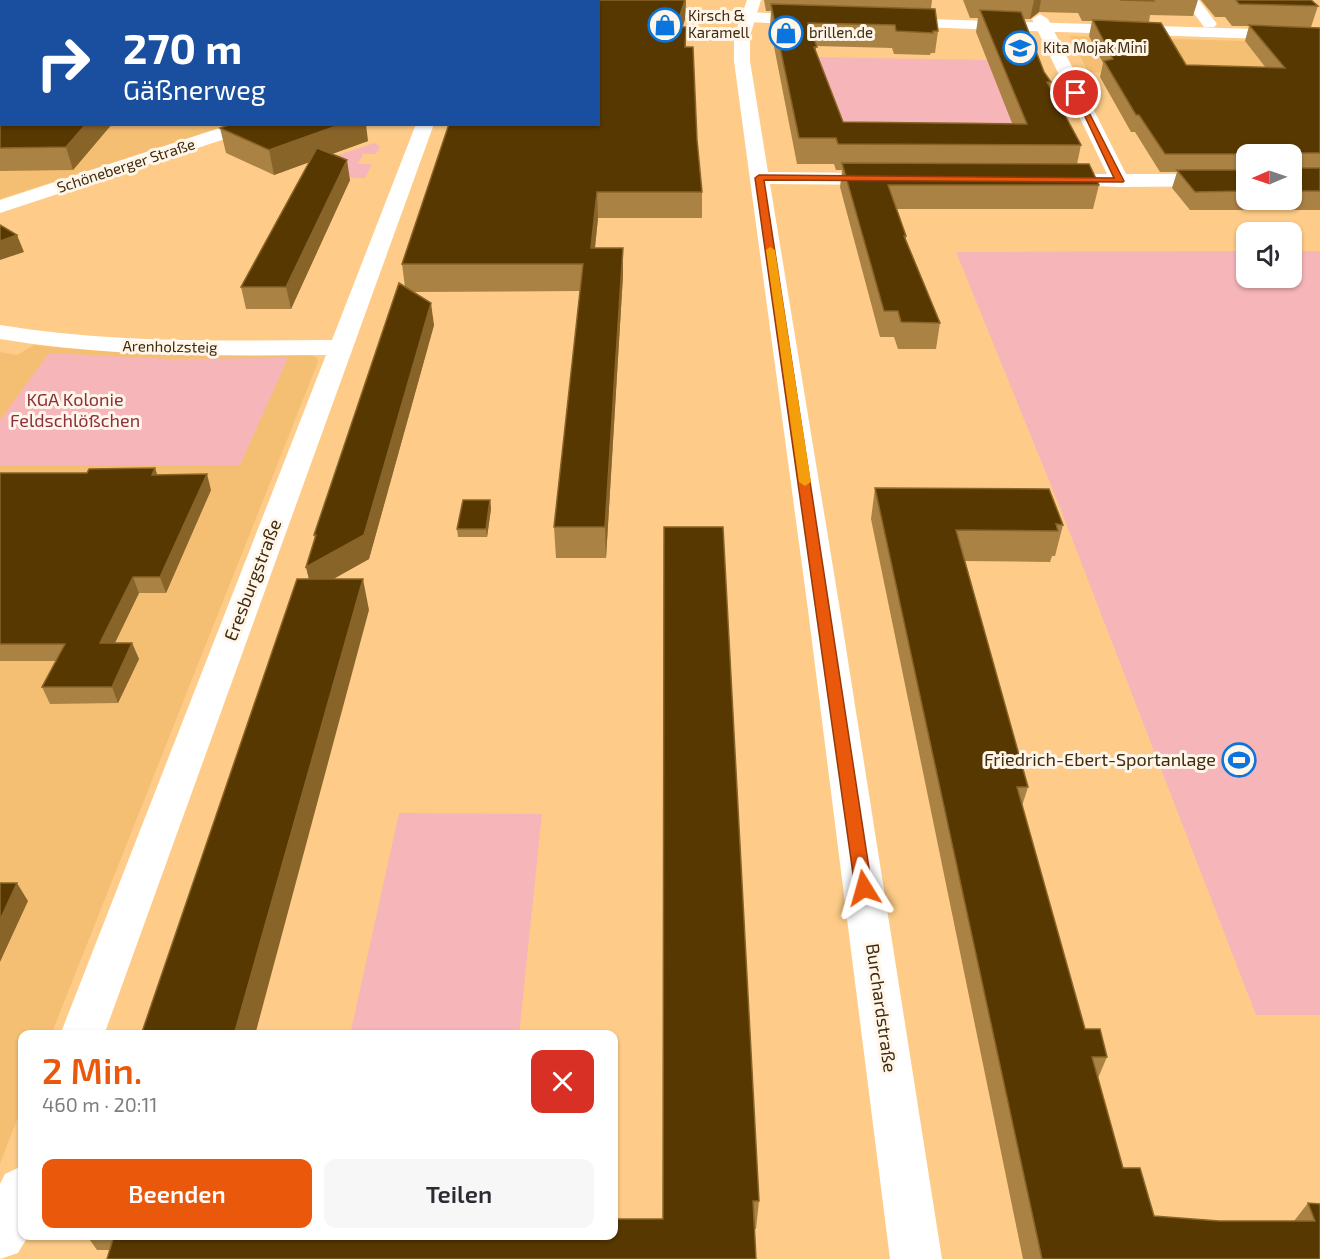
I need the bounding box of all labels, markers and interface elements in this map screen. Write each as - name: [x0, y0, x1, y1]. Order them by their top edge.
- place label: Kirsch & Karamell: [688, 6, 750, 41]
- shop icon: Kirsch & Karamell: [647, 7, 683, 43]
- shop icon: brillen.de: [768, 15, 804, 51]
- text: 270 m: [123, 22, 242, 72]
- place label: brillen.de: [809, 23, 873, 41]
- icon: right: [24, 24, 102, 102]
- school or university icon: Kita Mojak Mini: [1002, 30, 1038, 66]
- place label: Kita Mojak Mini: [1043, 38, 1147, 57]
- pin: [1050, 67, 1101, 118]
- text: Gäßnerweg: [123, 73, 266, 105]
- icon: arrive: [1059, 76, 1092, 109]
- street label: Schöneberger Straße: [54, 134, 197, 196]
- north arrow: [1236, 144, 1302, 210]
- map controls: [1236, 144, 1302, 288]
- button: sound: [1236, 222, 1302, 288]
- street label: Arenholzsteig: [122, 336, 218, 356]
- park label: KGA Kolonie Feldschlößchen: [10, 388, 140, 431]
- street label: Eresburgstraße: [219, 516, 285, 644]
- sports icon: Friedrich-Ebert-Sportanlage: [1221, 742, 1257, 778]
- place label: Friedrich-Ebert-Sportanlage: [984, 748, 1216, 770]
- position arrow: [832, 856, 896, 920]
- street label: Burchardstraße: [862, 942, 902, 1074]
- text: 2 Min.: [42, 1048, 142, 1091]
- button: close: [531, 1050, 594, 1113]
- text: 460 m · 20:11: [42, 1092, 157, 1116]
- button: Beenden: [42, 1159, 312, 1228]
- button: Teilen: [324, 1159, 594, 1228]

